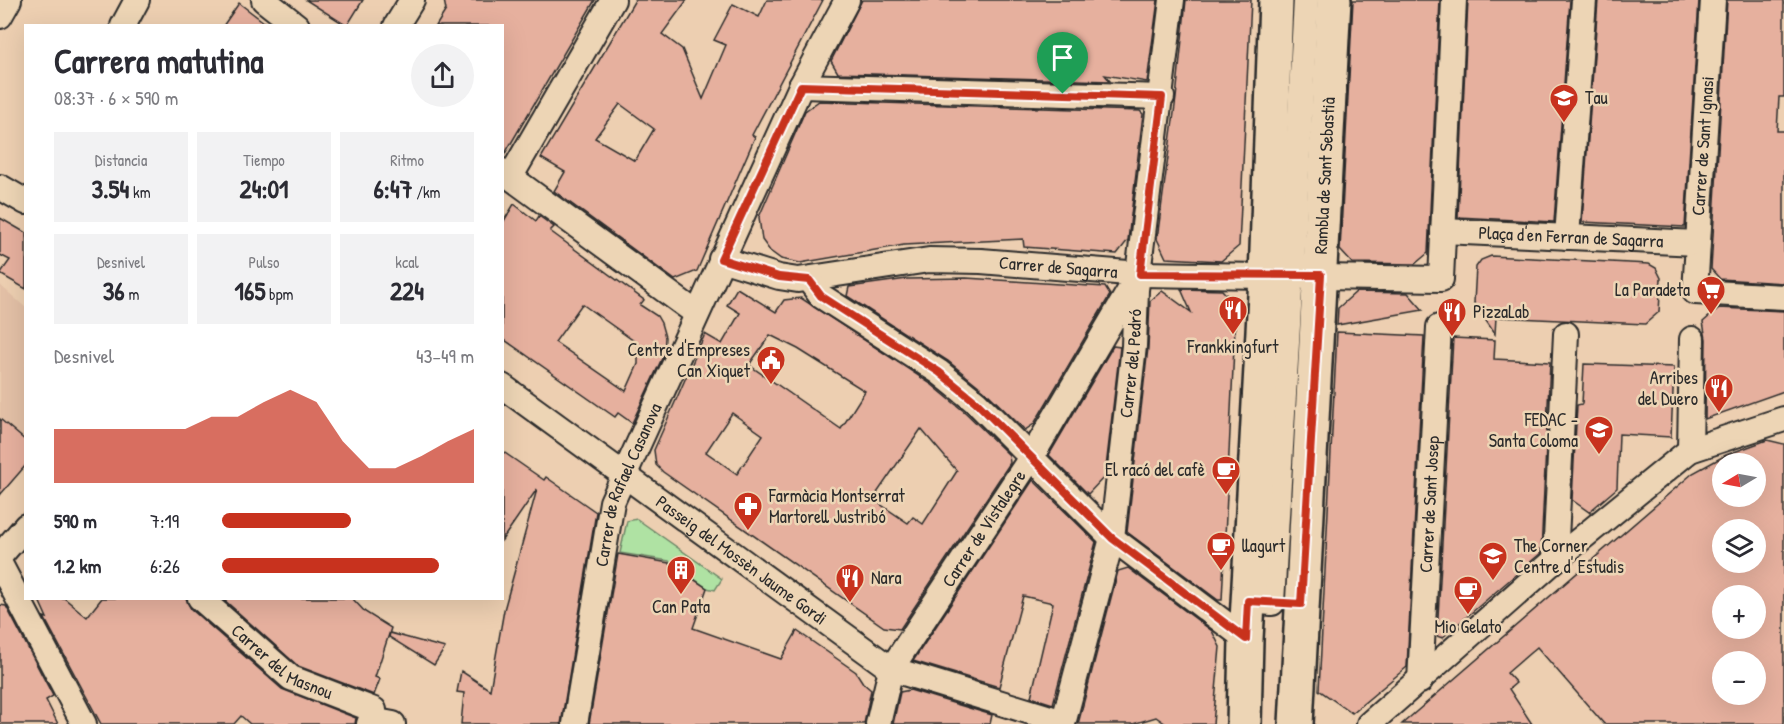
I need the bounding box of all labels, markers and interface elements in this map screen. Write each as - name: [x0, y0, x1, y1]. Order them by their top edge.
- pin: [1037, 32, 1088, 94]
- text: Carrera matutina: [54, 39, 263, 83]
- icon: arrive: [1046, 41, 1079, 74]
- button: share: [411, 44, 474, 107]
- street label: Carrer de Sant Ignasi: [1685, 75, 1720, 216]
- school or university icon: Tau: [1548, 82, 1580, 124]
- text: 08:37 · 6 × 590 m: [54, 84, 178, 111]
- place label: Tau: [1585, 85, 1608, 110]
- street label: Rambla de Sant Sebastià: [1308, 97, 1341, 255]
- text: Distancia: [95, 149, 147, 171]
- text: Tiempo: [243, 149, 285, 171]
- text: Ritmo: [390, 149, 424, 171]
- text: 3.54: [91, 171, 129, 206]
- text: 24:01: [239, 171, 289, 206]
- text: 6:47: [374, 171, 413, 206]
- text: km: [129, 181, 151, 203]
- text: /km: [413, 181, 441, 203]
- street label: Plaça d'en Ferran de Sagarra: [1478, 220, 1664, 253]
- street label: Carrer de Sagarra: [998, 250, 1118, 284]
- text: Desnivel: [97, 251, 145, 273]
- text: Pulso: [249, 251, 279, 273]
- text: kcal: [395, 251, 419, 273]
- text: 36: [103, 273, 125, 308]
- text: 165: [235, 273, 265, 308]
- text: 224: [390, 273, 424, 308]
- supermarket icon: La Paradeta: [1695, 274, 1727, 316]
- place label: La Paradeta: [1615, 277, 1690, 302]
- text: m: [125, 283, 139, 305]
- text: bpm: [265, 283, 293, 305]
- restaurant icon: Frankkingfurt: [1217, 294, 1249, 336]
- restaurant icon: PizzaLab: [1436, 296, 1468, 338]
- place label: PizzaLab: [1473, 299, 1529, 324]
- street label: Carrer del Pedró: [1113, 309, 1147, 419]
- place label: Frankkingfurt: [1187, 334, 1279, 359]
- place label: Centre d'Empreses Can Xiquet: [627, 337, 751, 383]
- text: Desnivel: [54, 342, 114, 369]
- text: 43–49 m: [416, 342, 474, 369]
- public building icon: Centre d'Empreses Can Xiquet: [755, 344, 787, 386]
- place label: Arribes del Duero: [1638, 365, 1698, 411]
- restaurant icon: Arribes del Duero: [1703, 372, 1735, 414]
- street label: Carrer de Rafael Casanova: [588, 399, 667, 569]
- place label: FEDAC - Santa Coloma: [1489, 407, 1578, 453]
- school or university icon: FEDAC - Santa Coloma: [1583, 414, 1615, 456]
- street label: Carrer de Sant Josep: [1413, 435, 1445, 573]
- north arrow: [1712, 453, 1766, 507]
- map controls: [1712, 453, 1766, 705]
- cafe icon: El racó del cafè: [1210, 454, 1242, 496]
- place label: El racó del cafè: [1105, 457, 1205, 482]
- street label: Carrer de Vistalegre: [936, 465, 1032, 592]
- place label: Farmàcia Montserrat Martorell Justribó: [768, 483, 906, 529]
- street label: Passeig del Mossèn Jaume Gordi: [651, 489, 832, 630]
- pharmacy icon: Farmàcia Montserrat Martorell Justribó: [732, 490, 764, 532]
- text: 590 m: [54, 507, 97, 534]
- text: 7:19: [150, 507, 179, 534]
- button: layers: [1712, 519, 1766, 573]
- cafe icon: llagurt: [1205, 530, 1237, 572]
- place label: llagurt: [1242, 533, 1286, 558]
- place label: The Corner Centre d' Estudis: [1514, 533, 1624, 579]
- school or university icon: The Corner Centre d' Estudis: [1477, 540, 1509, 582]
- text: 1.2 km: [54, 552, 101, 579]
- text: 6:26: [150, 552, 180, 579]
- building icon: Can Pata: [665, 554, 697, 596]
- restaurant icon: Nara: [834, 562, 866, 604]
- place label: Nara: [871, 565, 902, 590]
- cafe icon: Mio Gelato: [1452, 574, 1484, 616]
- button: +: [1712, 585, 1766, 639]
- place label: Can Pata: [652, 594, 710, 619]
- place label: Mio Gelato: [1434, 614, 1502, 639]
- street label: Carrer del Masnou: [226, 618, 336, 705]
- button: −: [1712, 651, 1766, 705]

